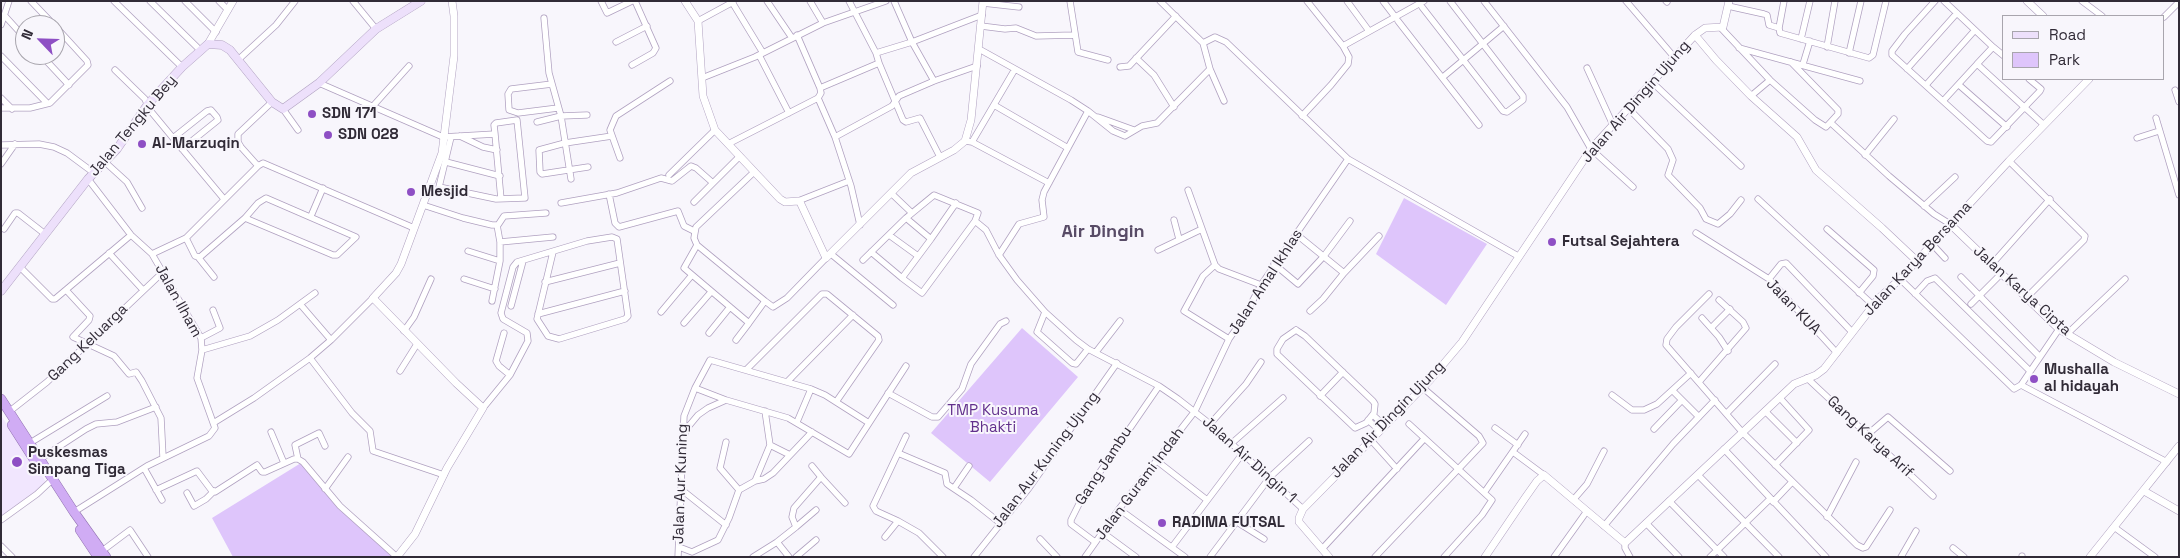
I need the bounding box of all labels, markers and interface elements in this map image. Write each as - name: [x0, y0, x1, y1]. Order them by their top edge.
- north arrow: [15, 15, 65, 65]
- legend: [2002, 15, 2165, 80]
- text: Road: [2049, 25, 2086, 44]
- text: N: [17, 26, 37, 42]
- street label: Jalan Air Dingin Ujung: [1578, 37, 1694, 167]
- text: Park: [2049, 50, 2080, 69]
- street label: Jalan Tengku Bey: [85, 72, 181, 180]
- place label: SDN 171: [322, 105, 377, 123]
- marker: SDN 171: [306, 108, 318, 120]
- place label: SDN 028: [338, 126, 399, 144]
- marker: SDN 028: [322, 129, 334, 141]
- place label: Al-Marzuqin: [152, 135, 240, 153]
- marker: Al-Marzuqin: [136, 138, 148, 150]
- place label: Mesjid: [421, 183, 468, 201]
- marker: Mesjid: [405, 186, 417, 198]
- street label: Jalan Karya Bersama: [1860, 198, 1976, 320]
- district label: Air Dingin: [1061, 221, 1145, 243]
- street label: Jalan Amal Ikhlas: [1225, 226, 1307, 338]
- place label: Futsal Sejahtera: [1562, 233, 1679, 251]
- marker: Futsal Sejahtera: [1546, 236, 1558, 248]
- street label: Jalan Karya Cipta: [1969, 242, 2075, 340]
- street label: Jalan Ilham: [151, 261, 205, 341]
- street label: Jalan KUA: [1762, 275, 1824, 339]
- street label: Gang Keluarga: [44, 300, 132, 386]
- street label: Jalan Air Dingin Ujung: [1327, 358, 1449, 482]
- place label: Mushalla al hidayah: [2044, 361, 2119, 396]
- marker: Mushalla al hidayah: [2028, 373, 2040, 385]
- street label: Jalan Aur Kuning Ujung: [989, 388, 1103, 532]
- street label: Gang Karya Arif: [1823, 392, 1917, 482]
- park label: TMP Kusuma Bhakti: [947, 402, 1039, 437]
- street label: Jalan Air Dingin 1: [1198, 413, 1300, 507]
- street label: Jalan Aur Kuning: [670, 423, 692, 545]
- street label: Gang Jambu: [1072, 423, 1136, 509]
- street label: Jalan Gurami Indah: [1092, 424, 1188, 544]
- place label: Puskesmas Simpang Tiga: [28, 444, 126, 479]
- marker: Puskesmas Simpang Tiga: [10, 455, 24, 469]
- place label: RADIMA FUTSAL: [1172, 514, 1285, 532]
- marker: RADIMA FUTSAL: [1156, 517, 1168, 529]

